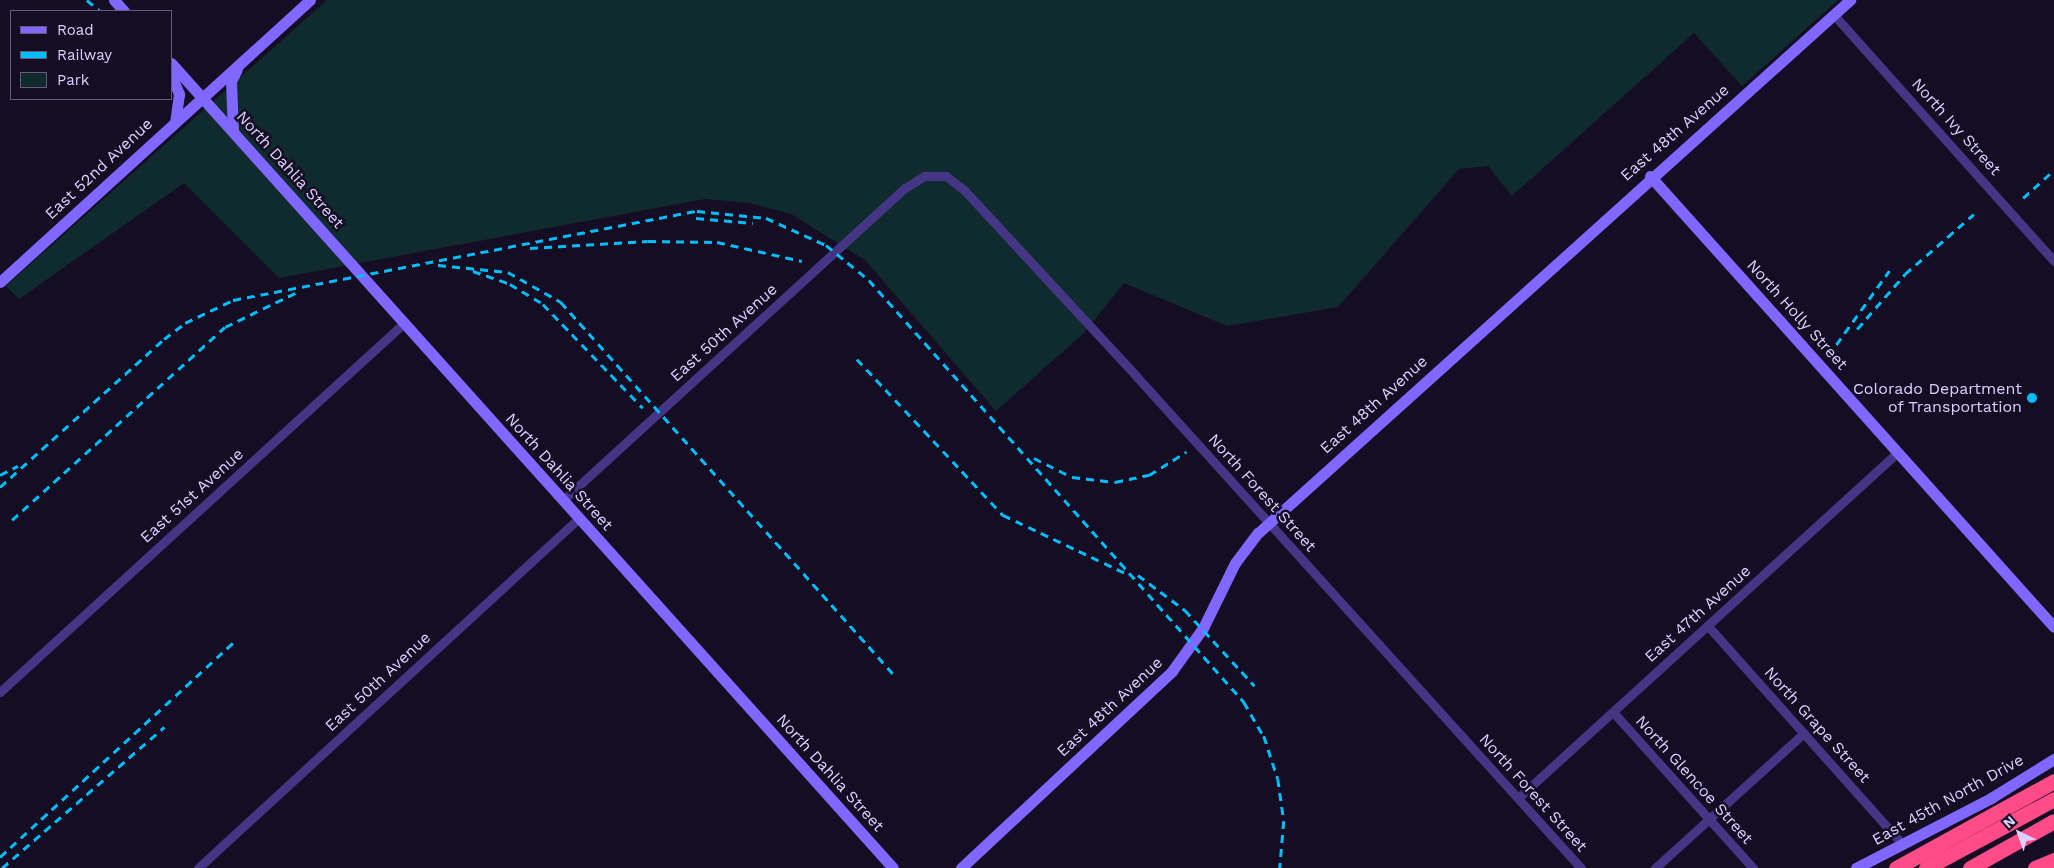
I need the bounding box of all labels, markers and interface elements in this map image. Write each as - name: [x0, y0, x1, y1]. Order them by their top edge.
- legend: [10, 10, 172, 100]
- text: Road: [57, 21, 94, 39]
- text: Railway: [57, 46, 112, 64]
- text: Park: [57, 71, 89, 89]
- street label: North Ivy Street: [1907, 74, 2005, 180]
- street label: East 48th Avenue: [1617, 80, 1733, 186]
- street label: North Dahlia Street: [232, 107, 348, 233]
- street label: East 52nd Avenue: [41, 114, 157, 224]
- street label: North Holly Street: [1742, 256, 1852, 374]
- street label: East 50th Avenue: [666, 280, 782, 386]
- street label: East 48th Avenue: [1316, 352, 1432, 458]
- place label: Colorado Department of Transportation: [1853, 379, 2022, 417]
- marker: Colorado Department of Transportation: [2026, 392, 2038, 404]
- street label: North Dahlia Street: [501, 409, 617, 535]
- street label: North Forest Street: [1204, 430, 1320, 556]
- street label: East 51st Avenue: [136, 445, 248, 547]
- street label: East 47th Avenue: [1641, 561, 1755, 667]
- street label: East 50th Avenue: [321, 628, 435, 736]
- street label: East 48th Avenue: [1053, 653, 1167, 761]
- street label: North Grape Street: [1760, 663, 1874, 787]
- street label: North Dahlia Street: [772, 710, 888, 836]
- street label: North Glencoe Street: [1631, 712, 1757, 848]
- street label: North Forest Street: [1475, 730, 1591, 856]
- street label: East 45th North Drive: [1869, 750, 2027, 850]
- north arrow: [1994, 808, 2044, 858]

